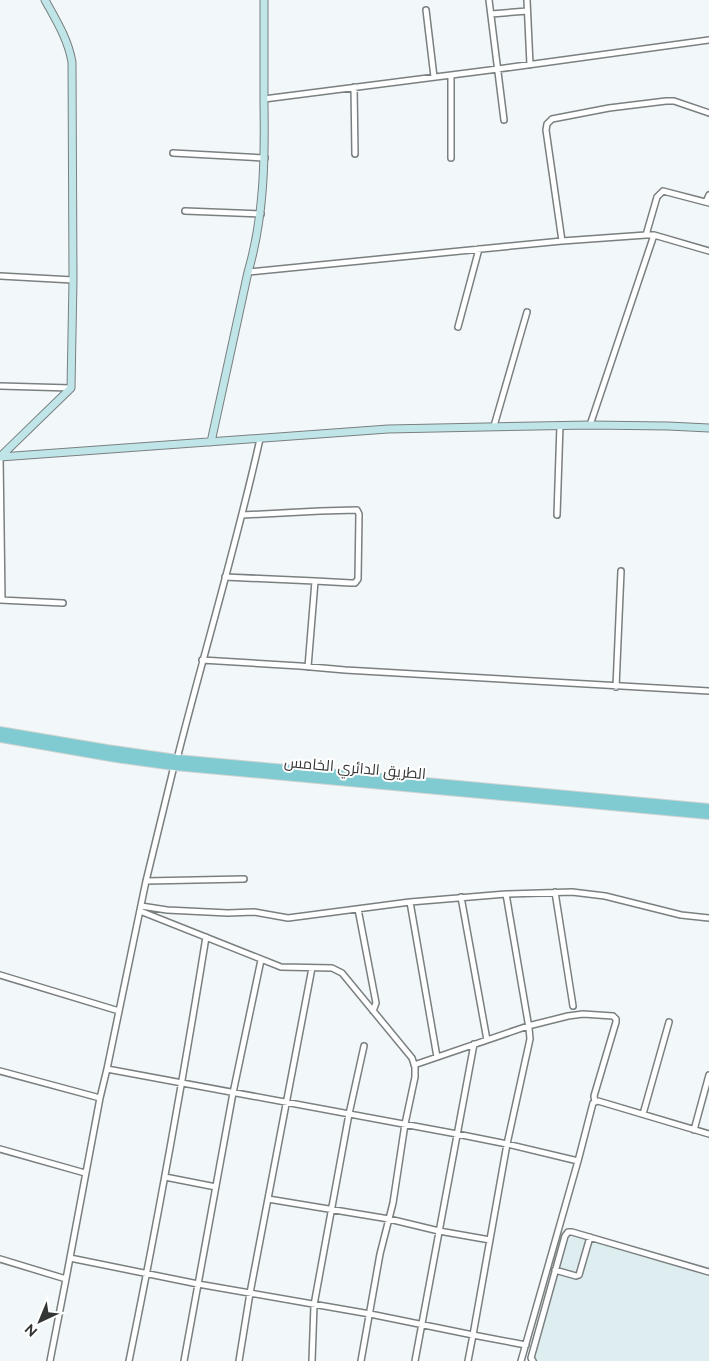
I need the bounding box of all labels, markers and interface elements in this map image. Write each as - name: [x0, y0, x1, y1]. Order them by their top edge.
- street label: الطريق الدائري الخامس: [283, 753, 427, 786]
- north arrow: [15, 1296, 65, 1346]
- text: N: [22, 1321, 40, 1340]

